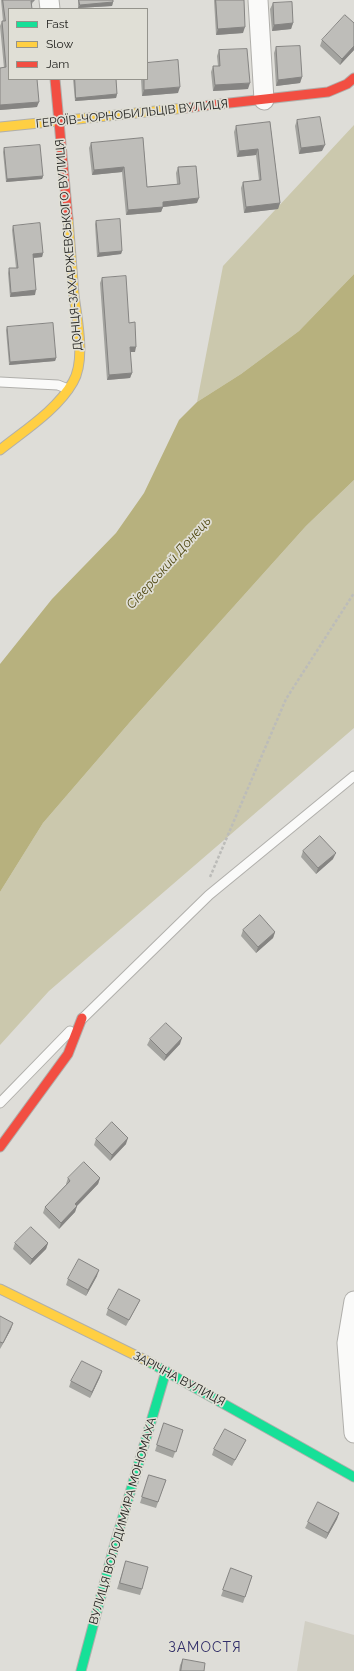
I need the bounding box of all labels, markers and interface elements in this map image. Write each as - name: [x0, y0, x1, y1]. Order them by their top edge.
- legend: [8, 8, 148, 80]
- text: Fast: [46, 17, 69, 31]
- text: Slow: [46, 37, 73, 51]
- text: Jam: [46, 57, 69, 71]
- street label: ГЕРОЇВ-ЧОРНОБИЛЬЦІВ ВУЛИЦЯ: [35, 97, 229, 131]
- street label: ДОНЦЯ-ЗАХАРЖЕВСЬКОГО ВУЛИЦЯ: [53, 138, 85, 352]
- water label: Сіверський Донець: [123, 514, 215, 612]
- street label: ЗАРІЧНА ВУЛИЦЯ: [130, 1349, 228, 1409]
- street label: ВУЛИЦЯ ВОЛОДИМИРА МОНОМАХА: [86, 1416, 160, 1626]
- district label: ЗАМОСТЯ: [168, 1640, 242, 1656]

